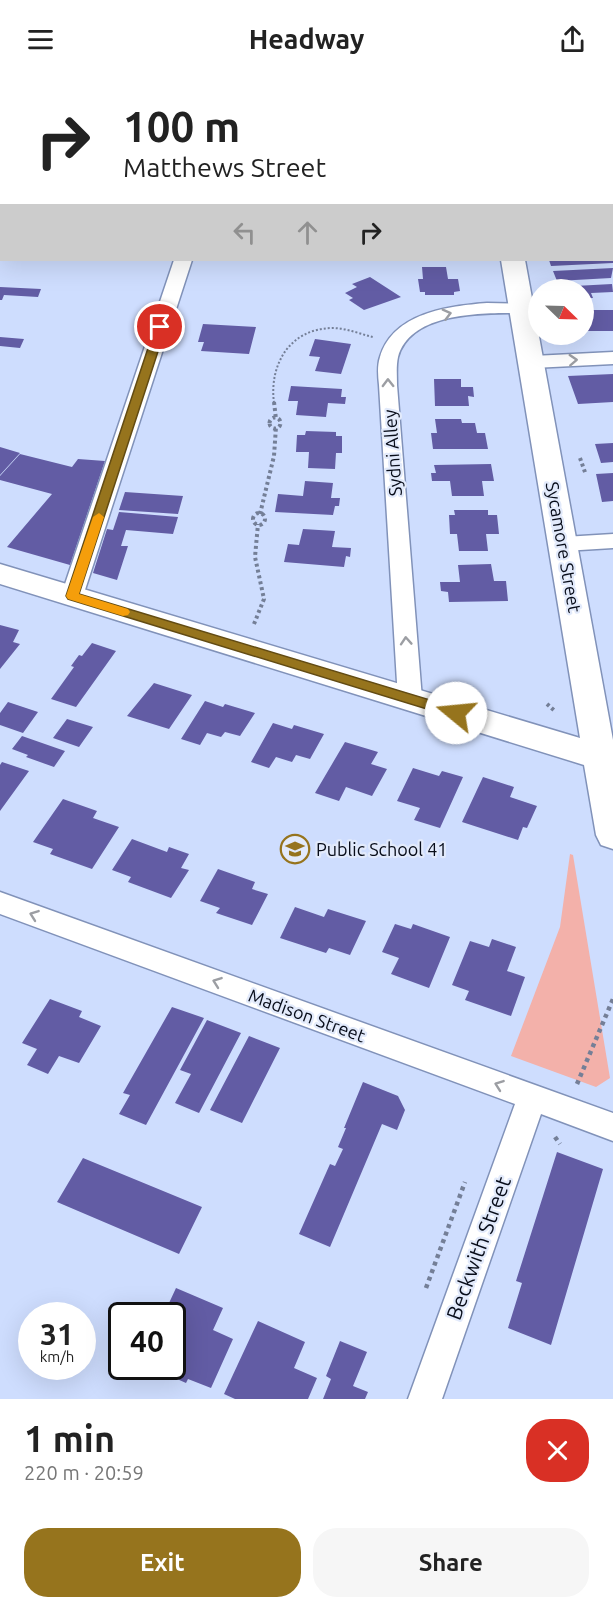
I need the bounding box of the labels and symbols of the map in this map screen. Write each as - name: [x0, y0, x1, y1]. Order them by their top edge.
- north arrow: [528, 279, 594, 345]
- pin: [134, 301, 185, 352]
- one-way arrow: [441, 309, 452, 321]
- one-way arrow: [568, 354, 577, 367]
- one-way arrow: [382, 379, 394, 388]
- street label: Sydni Alley: [379, 409, 405, 497]
- street label: Sycamore Street: [543, 480, 585, 614]
- one-way arrow: [400, 636, 413, 645]
- position arrow: [424, 681, 488, 745]
- school or university icon: Public School 41: [279, 833, 311, 865]
- place label: Public School 41: [316, 839, 447, 859]
- one-way arrow: [29, 910, 40, 923]
- one-way arrow: [212, 977, 223, 990]
- street label: Madison Street: [246, 985, 368, 1045]
- one-way arrow: [494, 1080, 505, 1092]
- street label: Beckwith Street: [441, 1173, 515, 1323]
- speed limit sign: 40: [108, 1302, 186, 1380]

